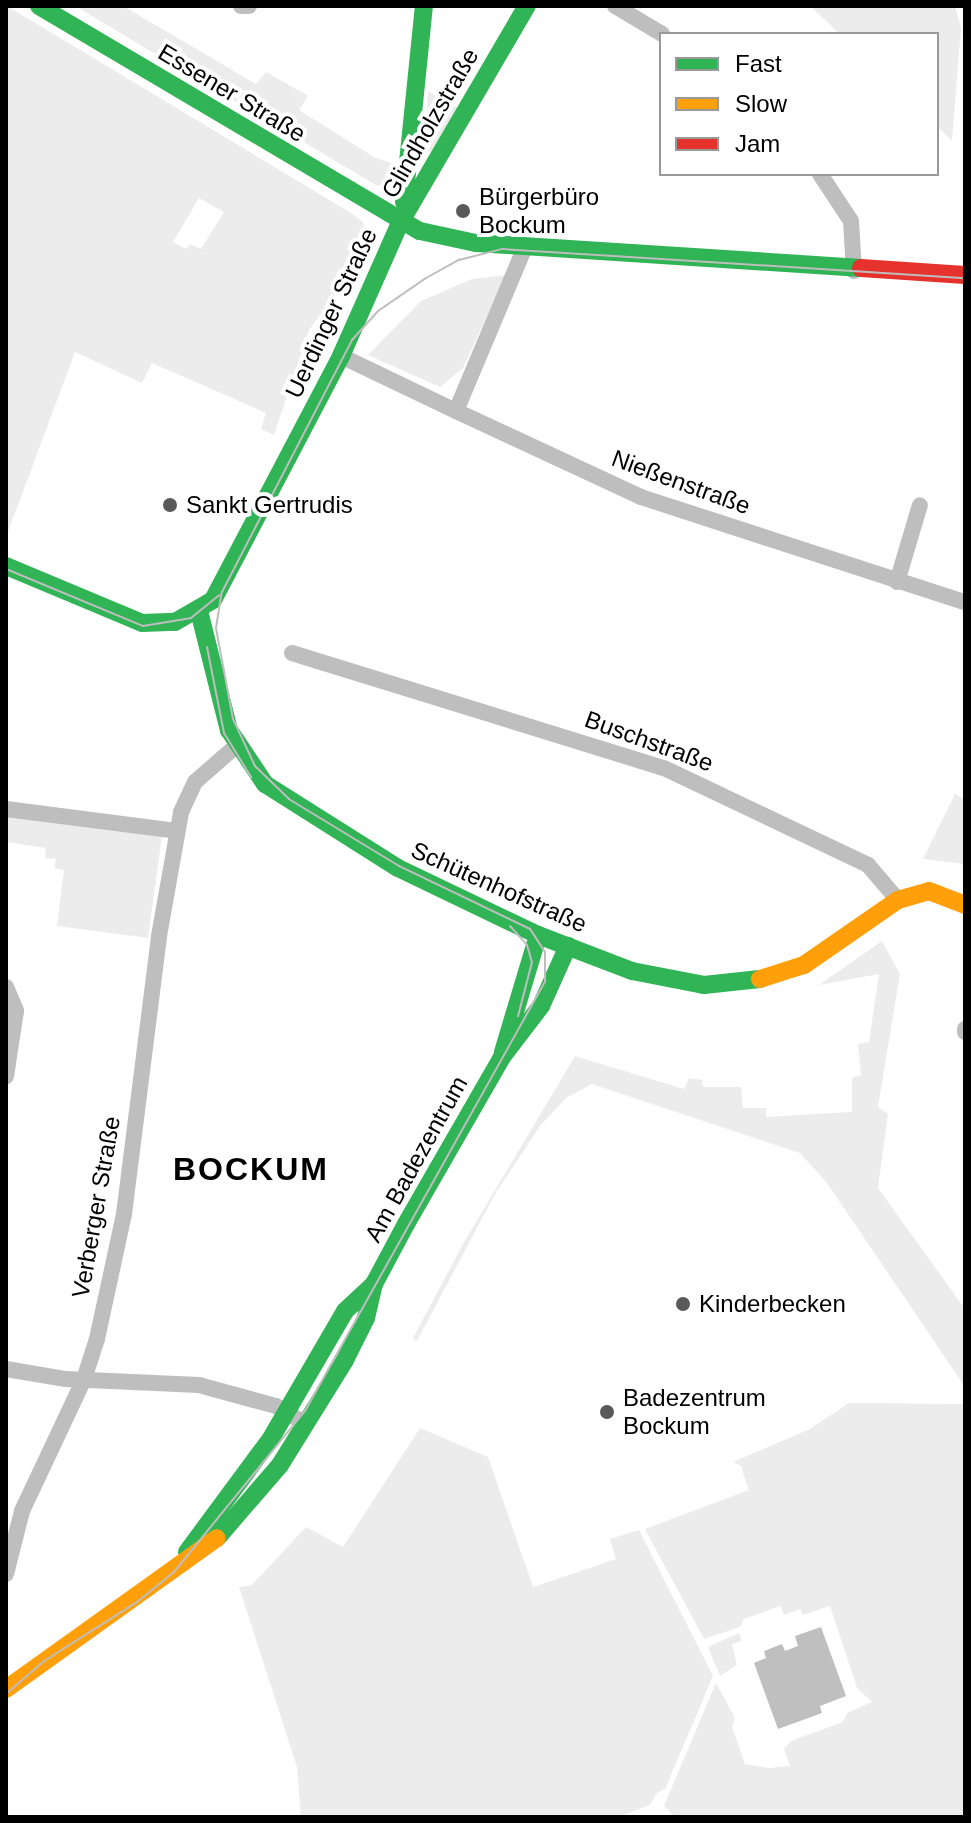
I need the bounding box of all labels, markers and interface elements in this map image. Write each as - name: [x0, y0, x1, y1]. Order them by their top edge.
- legend: [659, 32, 939, 176]
- street label: Essener Straße: [153, 38, 311, 148]
- street label: Glindholzstraße: [376, 43, 484, 203]
- text: Fast: [735, 50, 782, 77]
- text: Slow: [735, 90, 787, 117]
- text: Jam: [735, 130, 780, 157]
- place label: Bürgerbüro Bockum: [479, 183, 599, 239]
- marker: Bürgerbüro Bockum: [454, 202, 472, 220]
- street label: Uerdinger Straße: [279, 223, 383, 403]
- street label: Nießenstraße: [608, 444, 754, 520]
- place label: Sankt Gertrudis: [186, 491, 353, 519]
- marker: Sankt Gertrudis: [161, 496, 179, 514]
- street label: Buschstraße: [581, 704, 717, 778]
- street label: Schütenhofstraße: [407, 835, 591, 939]
- street label: Am Badezentrum: [358, 1071, 474, 1247]
- street label: Verberger Straße: [66, 1114, 126, 1300]
- district label: BOCKUM: [173, 1150, 329, 1188]
- place label: Kinderbecken: [699, 1290, 846, 1318]
- marker: Kinderbecken: [674, 1295, 692, 1313]
- place label: Badezentrum Bockum: [623, 1384, 766, 1440]
- marker: Badezentrum Bockum: [598, 1403, 616, 1421]

